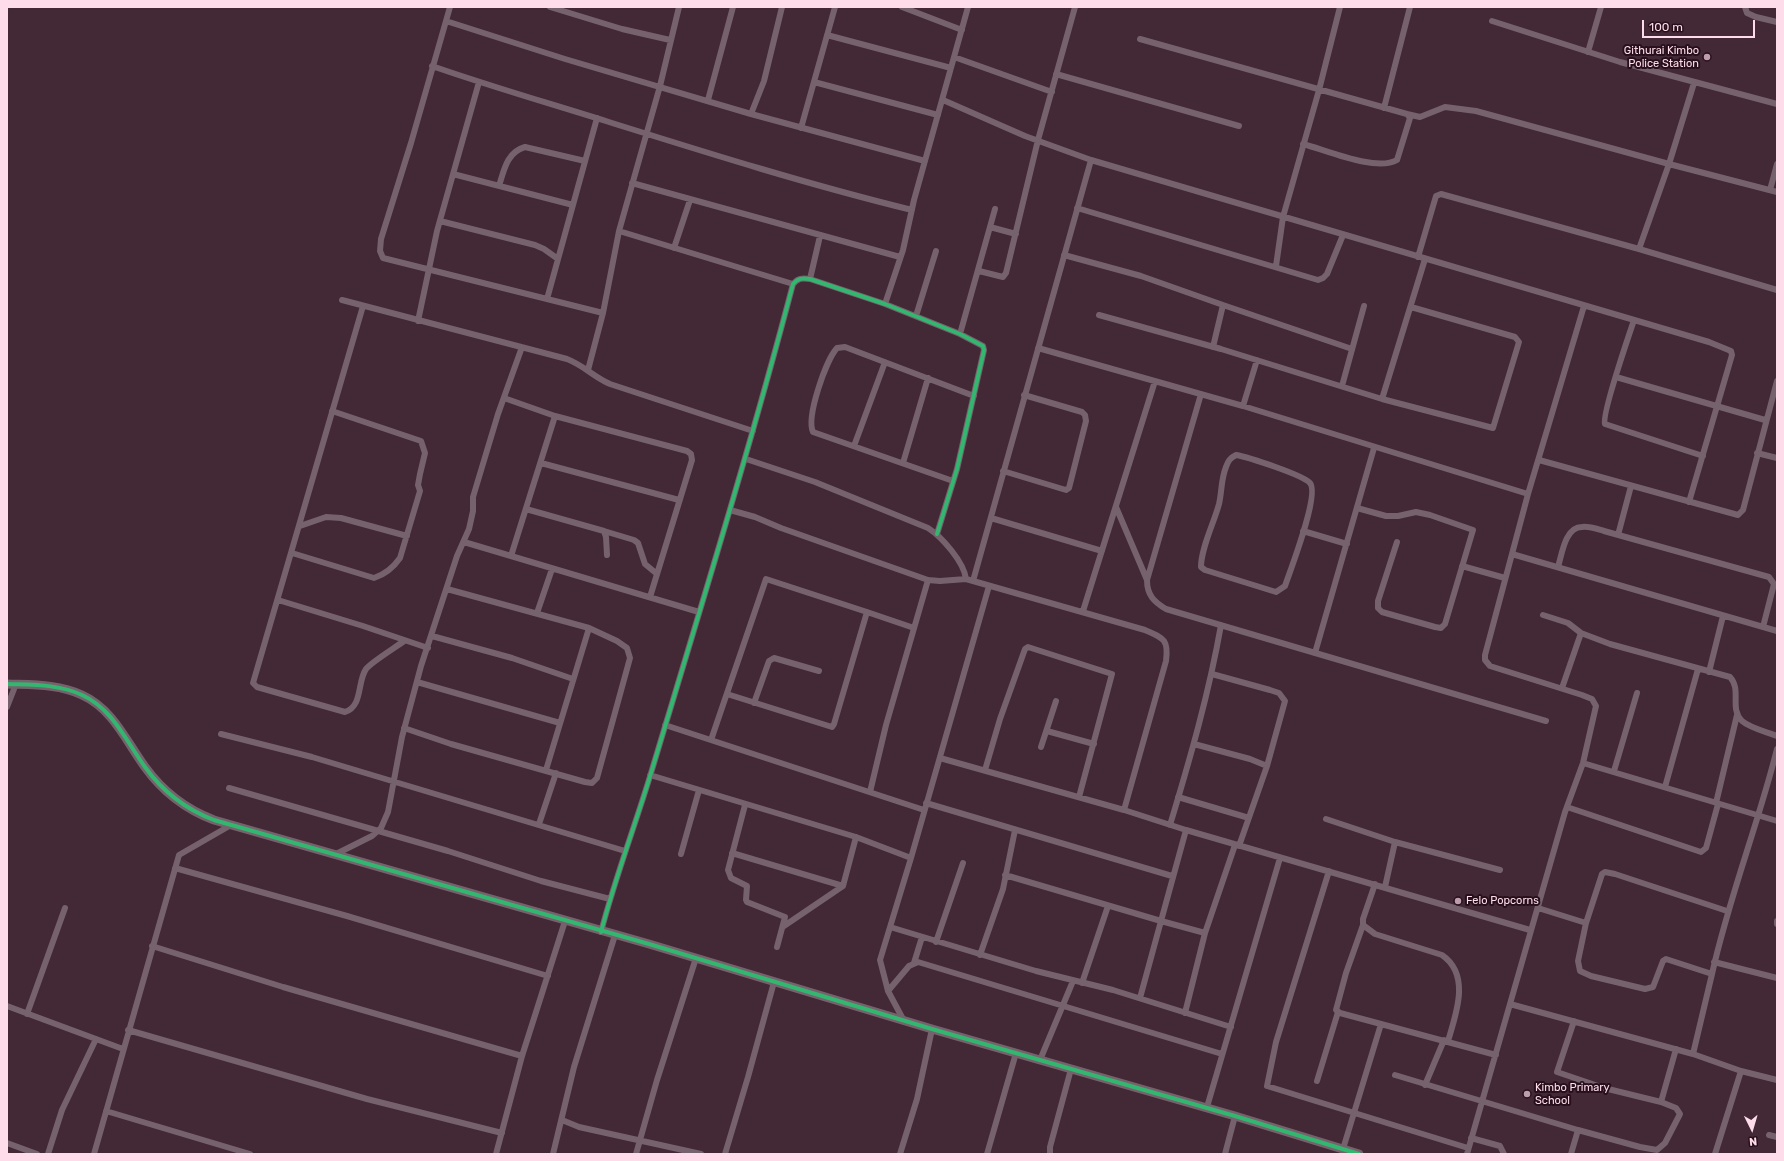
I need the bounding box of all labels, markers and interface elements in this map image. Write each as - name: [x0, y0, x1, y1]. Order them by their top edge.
- scale bar: [1644, 12, 1757, 38]
- text: 100 m: [1649, 20, 1683, 34]
- place label: Githurai Kimbo Police Station: [1624, 44, 1699, 70]
- marker: Githurai Kimbo Police Station: [1702, 52, 1712, 62]
- place label: Felo Popcorns: [1466, 894, 1539, 908]
- marker: Felo Popcorns: [1453, 896, 1463, 906]
- place label: Kimbo Primary School: [1535, 1081, 1610, 1107]
- marker: Kimbo Primary School: [1522, 1089, 1532, 1099]
- north arrow: [1732, 1109, 1772, 1149]
- text: N: [1749, 1135, 1758, 1148]

